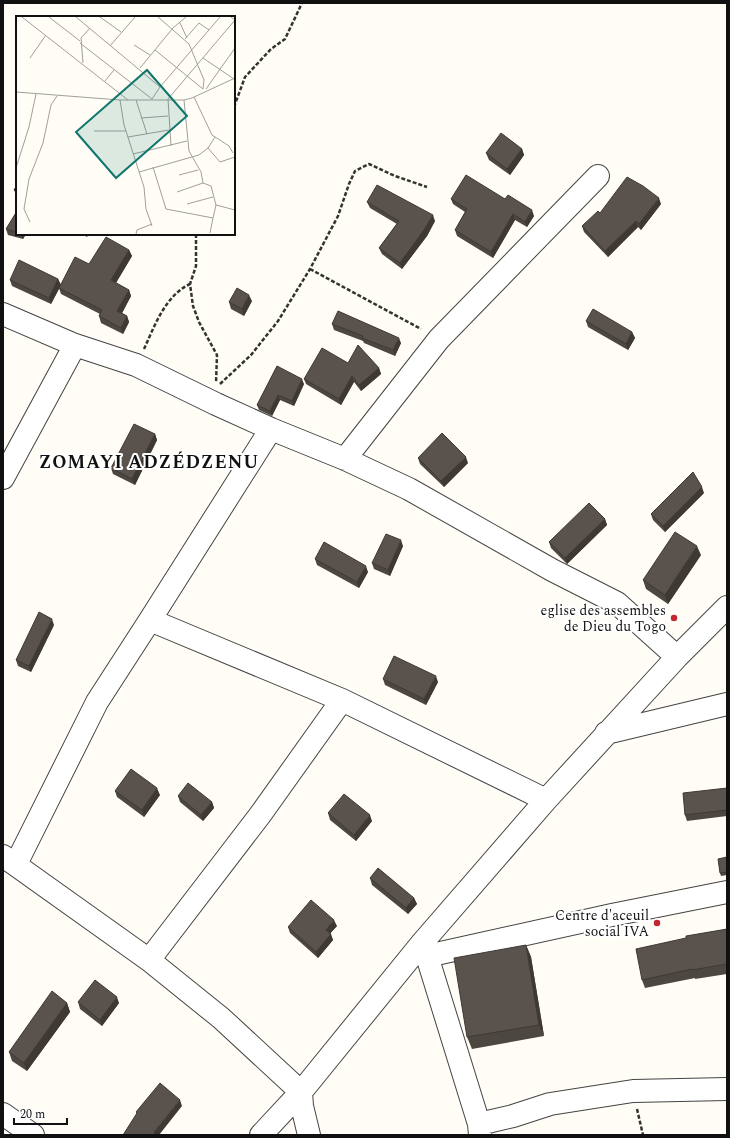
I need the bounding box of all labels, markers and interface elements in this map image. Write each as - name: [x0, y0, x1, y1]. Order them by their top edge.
- inset map: [16, 16, 235, 235]
- district label: ZOMAYI ADZÉDZENU: [39, 449, 259, 476]
- place label: eglise des assembles de Dieu du Togo: [540, 600, 666, 637]
- marker: eglise des assembles de Dieu du Togo: [669, 613, 679, 623]
- place label: Centre d'aceuil social IVA: [555, 905, 649, 942]
- marker: Centre d'aceuil social IVA: [652, 918, 662, 928]
- scale bar: [14, 1100, 67, 1126]
- text: 20 m: [20, 1105, 45, 1124]

